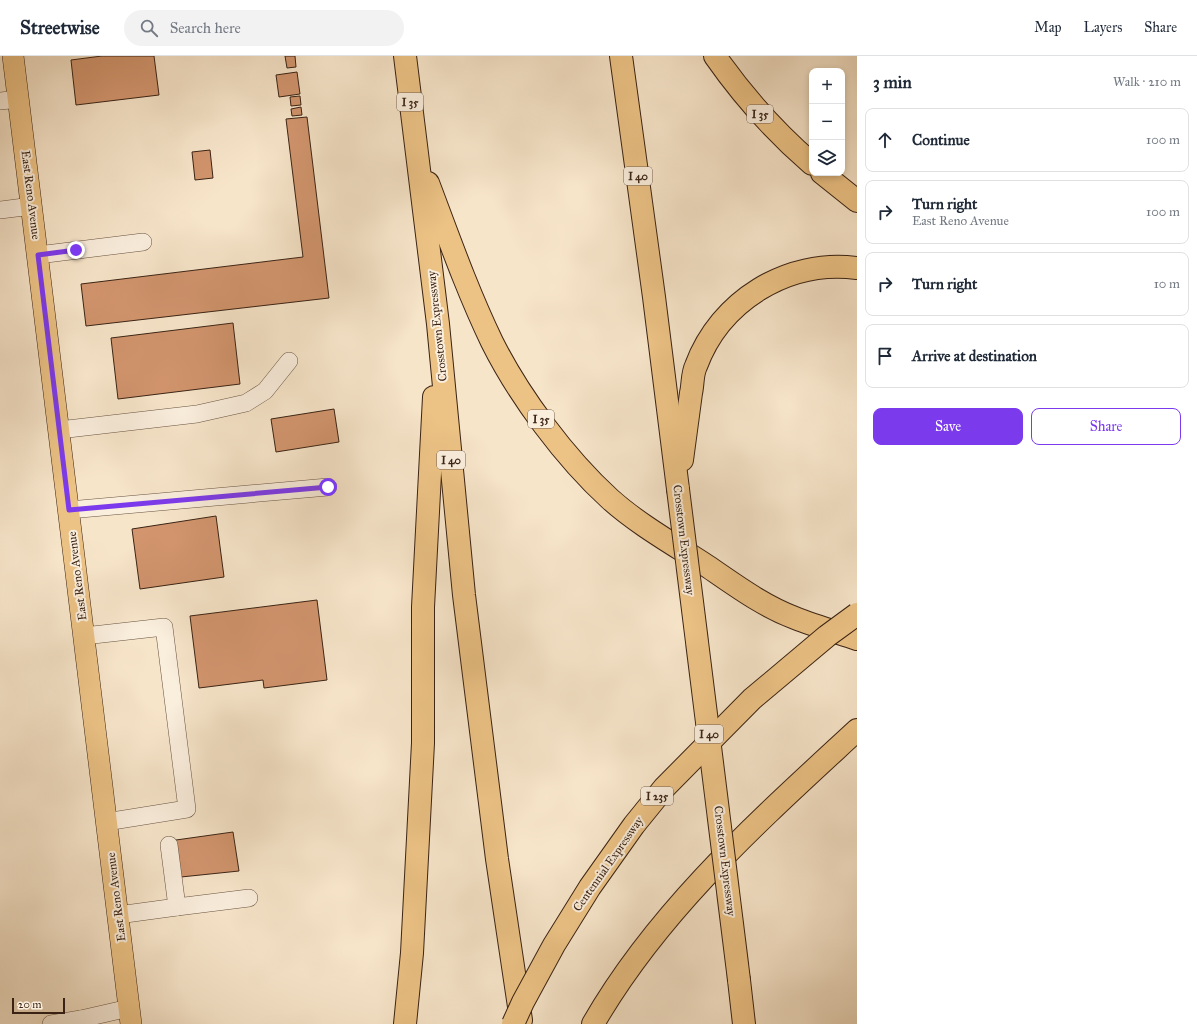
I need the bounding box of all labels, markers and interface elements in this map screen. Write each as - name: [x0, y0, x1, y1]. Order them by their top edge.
- search box: [124, 10, 404, 46]
- text: Streetwise: [20, 16, 100, 39]
- icon: search: [138, 17, 160, 39]
- text: Search here: [170, 19, 241, 37]
- text: Map: [1034, 19, 1062, 36]
- text: Layers: [1084, 19, 1122, 36]
- text: Share: [1144, 19, 1177, 36]
- map controls: [809, 68, 845, 176]
- button: +: [809, 68, 845, 104]
- text: 3 min: [873, 72, 912, 93]
- text: Walk · 210 m: [1113, 74, 1181, 90]
- road number: I 35: [397, 93, 423, 111]
- button: −: [809, 104, 845, 140]
- road number: I 35: [747, 105, 773, 123]
- icon: ahead: [874, 129, 896, 151]
- text: Continue: [912, 131, 970, 149]
- text: 100 m: [1146, 132, 1180, 148]
- button: layers: [809, 140, 845, 176]
- street label: East Reno Avenue: [19, 150, 43, 240]
- road number: I 40: [624, 167, 652, 185]
- text: Turn right: [912, 195, 977, 213]
- icon: right: [874, 201, 896, 223]
- text: 100 m: [1146, 204, 1180, 220]
- text: East Reno Avenue: [912, 213, 1009, 229]
- route end: [67, 241, 85, 259]
- street label: Crosstown Expressway: [424, 270, 450, 382]
- icon: right: [874, 273, 896, 295]
- text: Turn right: [912, 275, 977, 293]
- text: 10 m: [1154, 276, 1180, 292]
- icon: arrive: [874, 345, 896, 367]
- text: Arrive at destination: [912, 347, 1037, 365]
- button: Save: [873, 408, 1023, 445]
- button: Share: [1031, 408, 1181, 445]
- road number: I 35: [528, 410, 554, 428]
- road number: I 40: [437, 451, 465, 469]
- route start: [319, 478, 337, 496]
- street label: Crosstown Expressway: [670, 484, 698, 596]
- street label: East Reno Avenue: [65, 531, 89, 621]
- road number: I 40: [695, 725, 723, 743]
- road number: I 235: [641, 787, 673, 805]
- street label: Crosstown Expressway: [711, 805, 739, 917]
- street label: Centennial Expressway: [570, 814, 646, 914]
- street label: East Reno Avenue: [104, 852, 128, 942]
- scale bar: [12, 996, 65, 1015]
- text: 20 m: [18, 998, 41, 1011]

